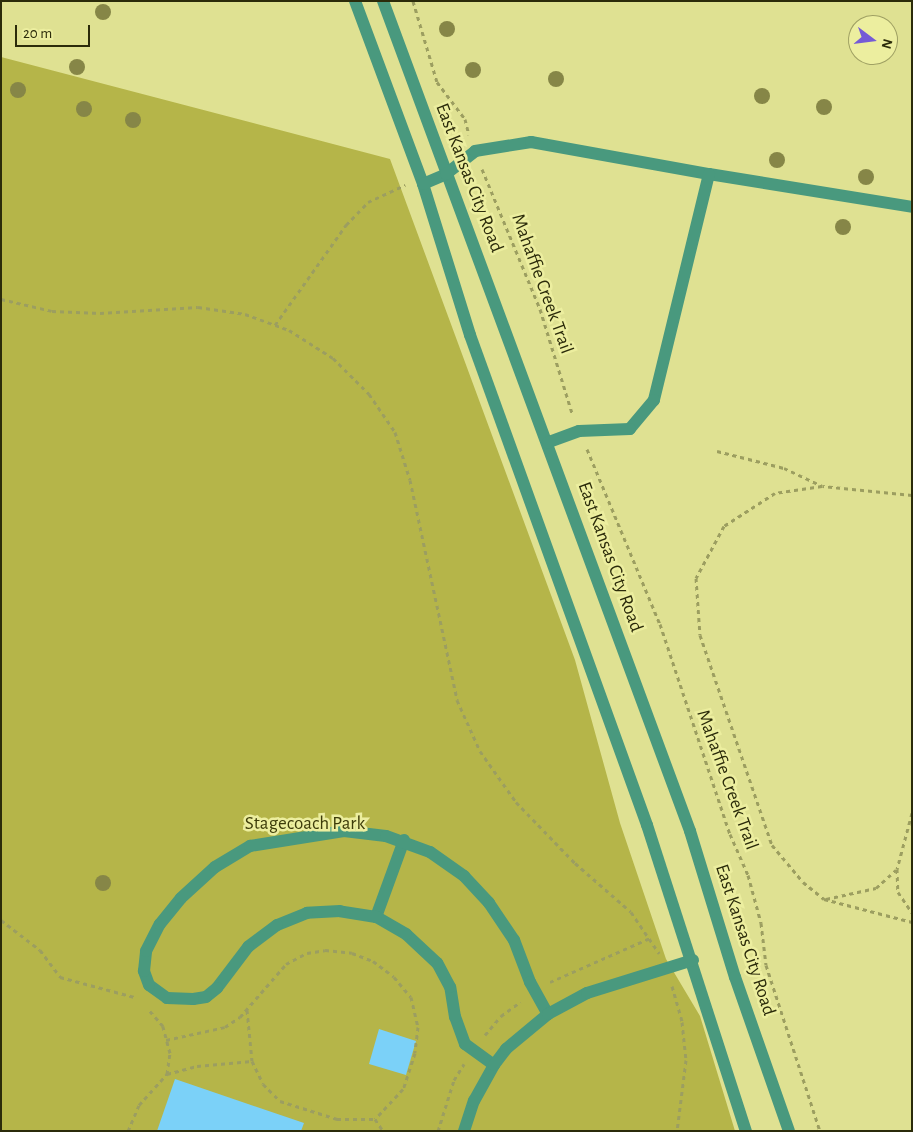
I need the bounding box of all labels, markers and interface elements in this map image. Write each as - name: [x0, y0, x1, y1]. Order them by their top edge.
- scale bar: [18, 15, 92, 47]
- north arrow: [848, 15, 898, 65]
- text: 20 m: [23, 26, 52, 41]
- text: N: [879, 37, 895, 50]
- street label: East Kansas City Road: [430, 100, 508, 256]
- street label: Mahaffie Creek Trail: [506, 211, 578, 357]
- street label: East Kansas City Road: [572, 479, 648, 635]
- street label: Mahaffie Creek Trail: [691, 707, 763, 853]
- park label: Stagecoach Park: [245, 813, 365, 835]
- street label: East Kansas City Road: [710, 861, 780, 1019]

